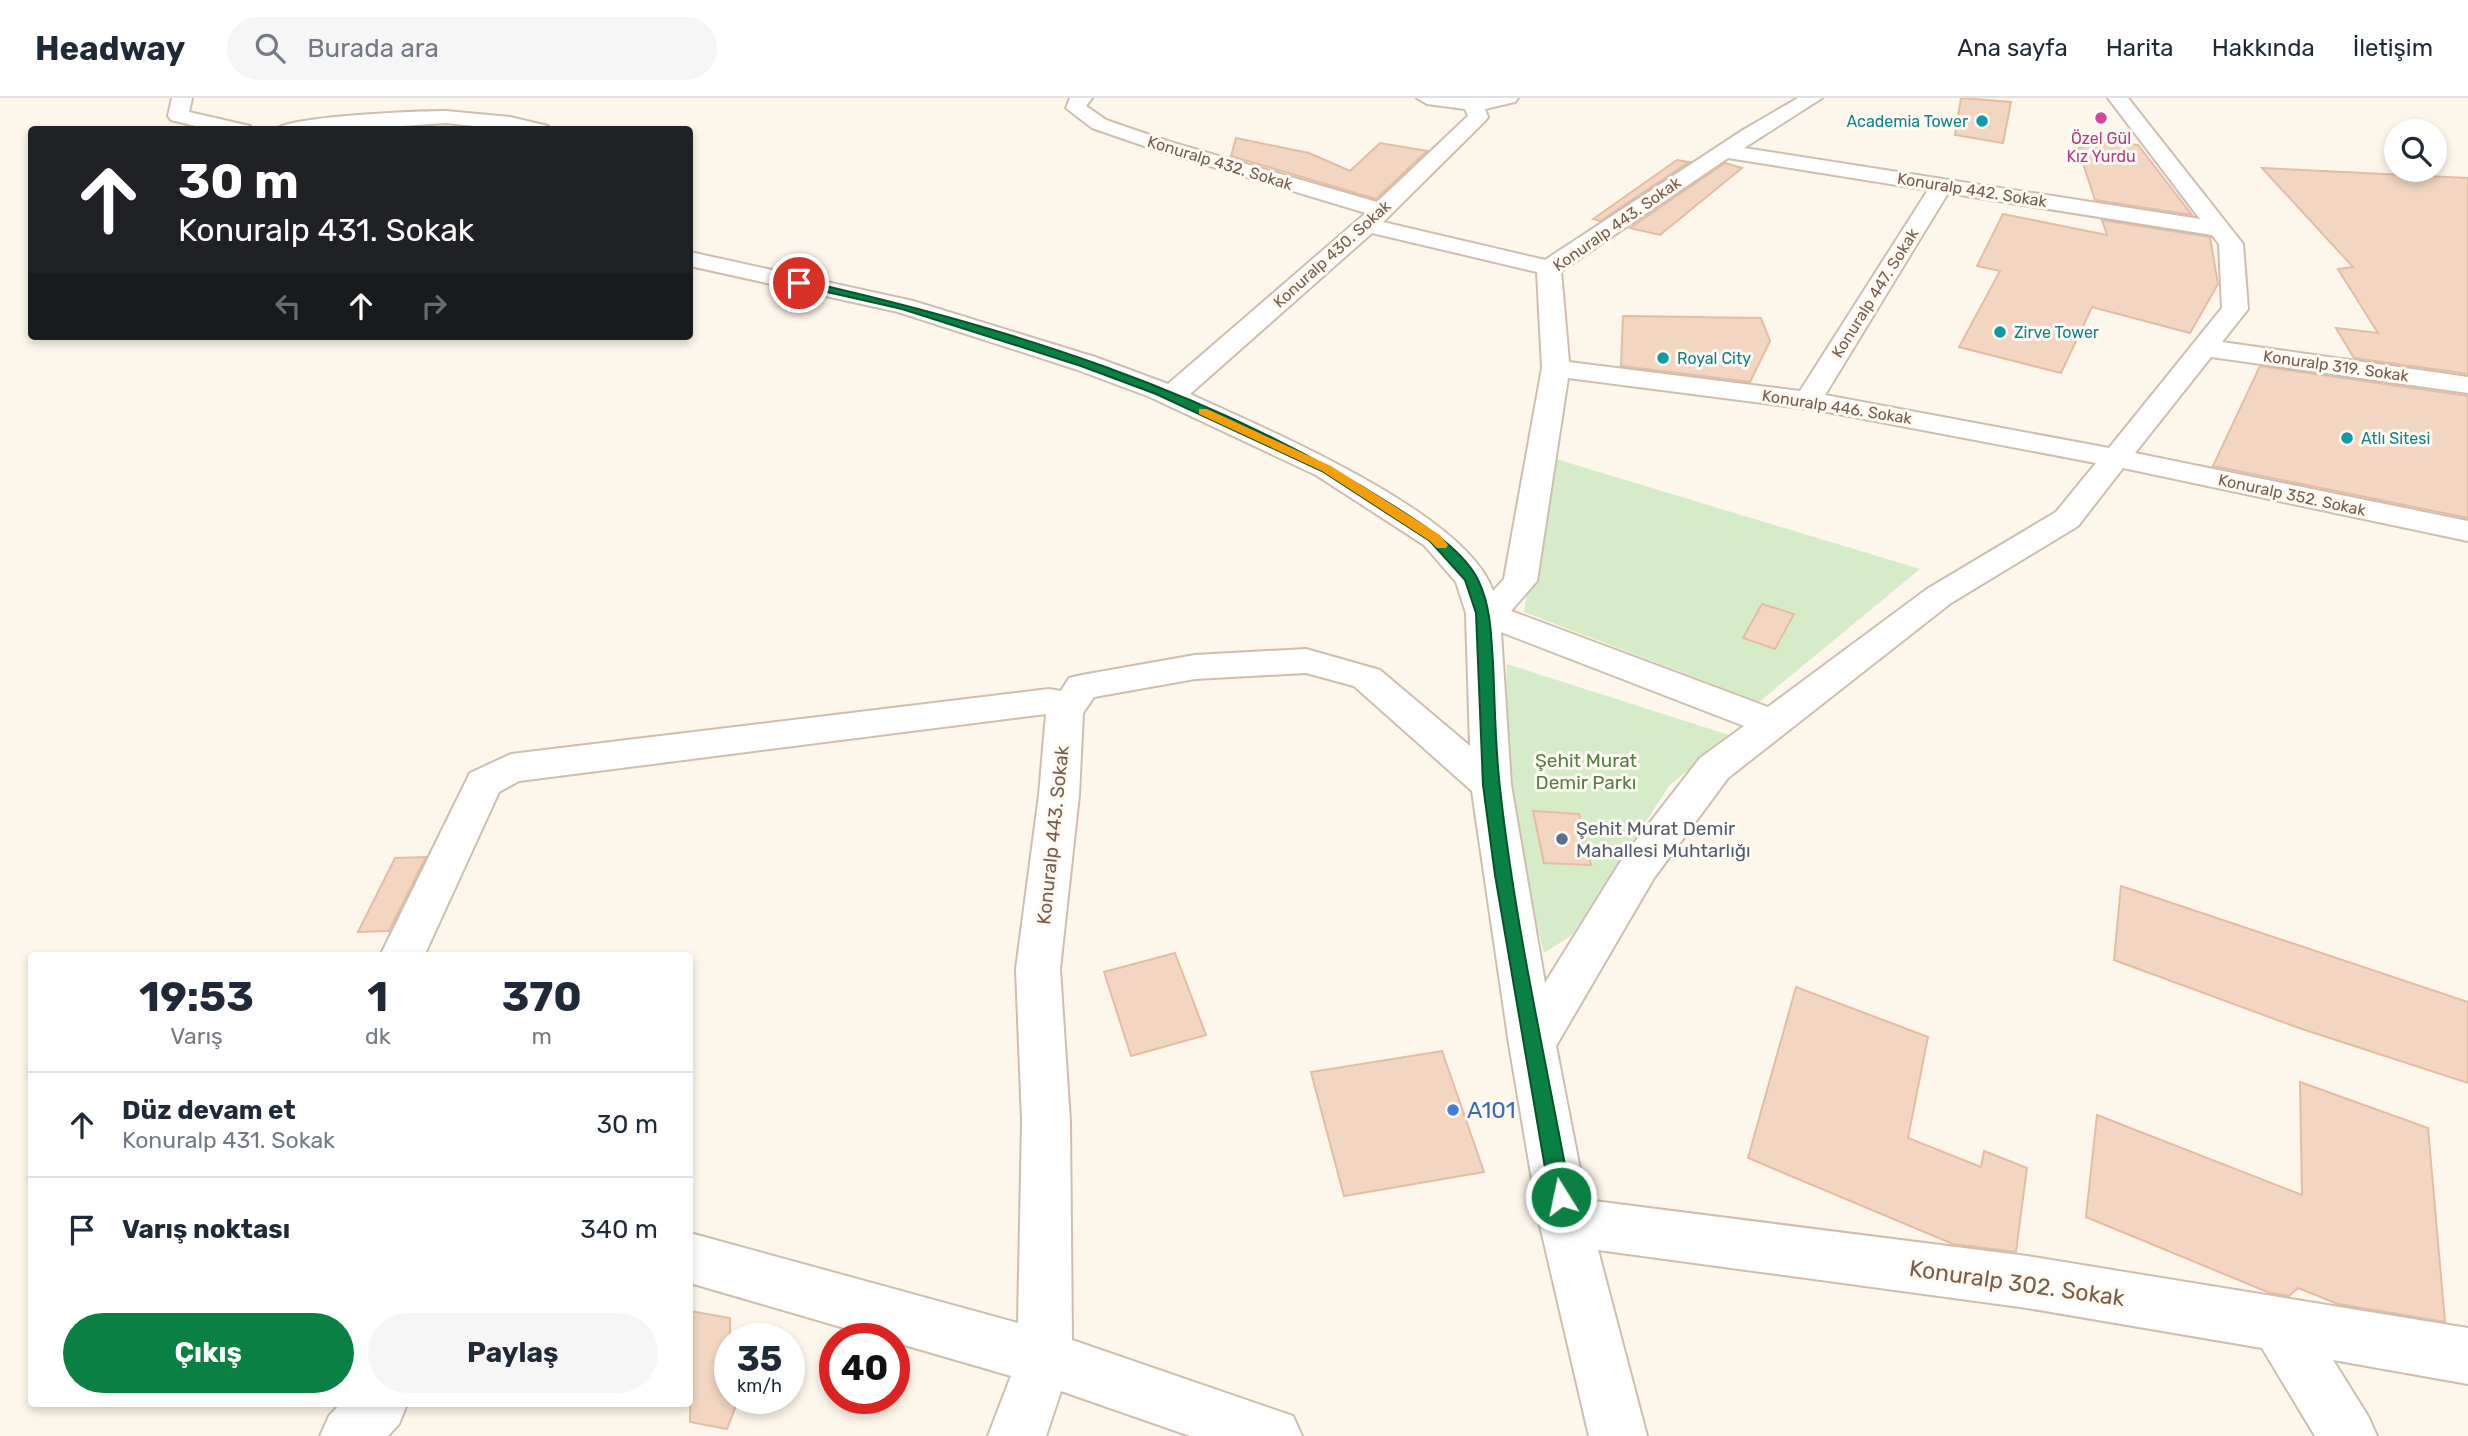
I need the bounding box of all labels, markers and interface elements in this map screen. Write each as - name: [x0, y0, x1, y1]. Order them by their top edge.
- search box: [227, 17, 717, 80]
- text: Headway: [35, 29, 185, 68]
- icon: search: [251, 29, 289, 67]
- text: Burada ara: [307, 33, 439, 64]
- text: Ana sayfa: [1957, 34, 2068, 62]
- text: Harita: [2106, 34, 2174, 62]
- text: Hakkında: [2212, 34, 2315, 62]
- text: İletişim: [2353, 34, 2433, 62]
- marker: Özel Gül Kız Yurdu: [2093, 110, 2109, 126]
- place label: Academia Tower: [1846, 112, 1968, 131]
- marker: Academia Tower: [1974, 113, 1990, 129]
- map controls: [2384, 119, 2447, 182]
- button: search: [2384, 119, 2447, 182]
- place label: Özel Gül Kız Yurdu: [2066, 129, 2136, 166]
- street label: Konuralp 432. Sokak: [1145, 132, 1296, 194]
- text: 30 m: [178, 152, 299, 210]
- icon: ahead: [63, 154, 154, 245]
- street label: Konuralp 442. Sokak: [1896, 169, 2049, 211]
- street label: Konuralp 443. Sokak: [1549, 172, 1685, 275]
- street label: Konuralp 430. Sokak: [1269, 196, 1395, 312]
- text: Konuralp 431. Sokak: [178, 211, 474, 249]
- street label: Konuralp 447. Sokak: [1828, 224, 1923, 361]
- pin: [769, 253, 829, 313]
- icon: arrive: [780, 264, 818, 302]
- icon: left: [269, 287, 307, 325]
- icon: ahead: [342, 287, 380, 325]
- icon: right: [415, 287, 453, 325]
- place label: Zirve Tower: [2014, 323, 2099, 342]
- marker: Zirve Tower: [1992, 324, 2008, 340]
- street label: Konuralp 319. Sokak: [2262, 346, 2411, 386]
- place label: Royal City: [1677, 349, 1751, 368]
- marker: Royal City: [1655, 350, 1671, 366]
- street label: Konuralp 446. Sokak: [1761, 386, 1914, 428]
- place label: Atlı Sitesi: [2361, 429, 2430, 448]
- marker: Atlı Sitesi: [2339, 430, 2355, 446]
- street label: Konuralp 352. Sokak: [2216, 470, 2368, 520]
- street label: Konuralp 443. Sokak: [1032, 744, 1074, 926]
- park label: Şehit Murat Demir Parkı: [1535, 749, 1638, 794]
- place label: Şehit Murat Demir Mahallesi Muhtarlığı: [1576, 817, 1751, 862]
- marker: Şehit Murat Demir Mahallesi Muhtarlığı: [1554, 831, 1570, 847]
- text: 19:53: [139, 972, 254, 1022]
- text: 1: [367, 972, 388, 1022]
- text: 370: [502, 972, 582, 1022]
- text: Varış: [170, 1022, 223, 1050]
- text: dk: [365, 1022, 391, 1050]
- text: m: [532, 1022, 552, 1050]
- text: Düz devam et: [122, 1095, 296, 1126]
- place label: A101: [1467, 1096, 1516, 1124]
- marker: A101: [1445, 1102, 1461, 1118]
- icon: ahead: [63, 1106, 101, 1144]
- text: 30 m: [596, 1109, 658, 1140]
- text: Konuralp 431. Sokak: [122, 1126, 335, 1154]
- position arrow: [1524, 1160, 1598, 1234]
- icon: arrive: [63, 1211, 101, 1249]
- text: Varış noktası: [122, 1214, 290, 1245]
- text: 340 m: [580, 1214, 658, 1245]
- street label: Konuralp 302. Sokak: [1907, 1254, 2127, 1312]
- button: Çıkış: [63, 1313, 354, 1393]
- button: Paylaş: [368, 1313, 658, 1393]
- speed limit sign: 40: [819, 1323, 910, 1414]
- text: 35: [737, 1338, 782, 1380]
- text: km/h: [737, 1375, 782, 1397]

